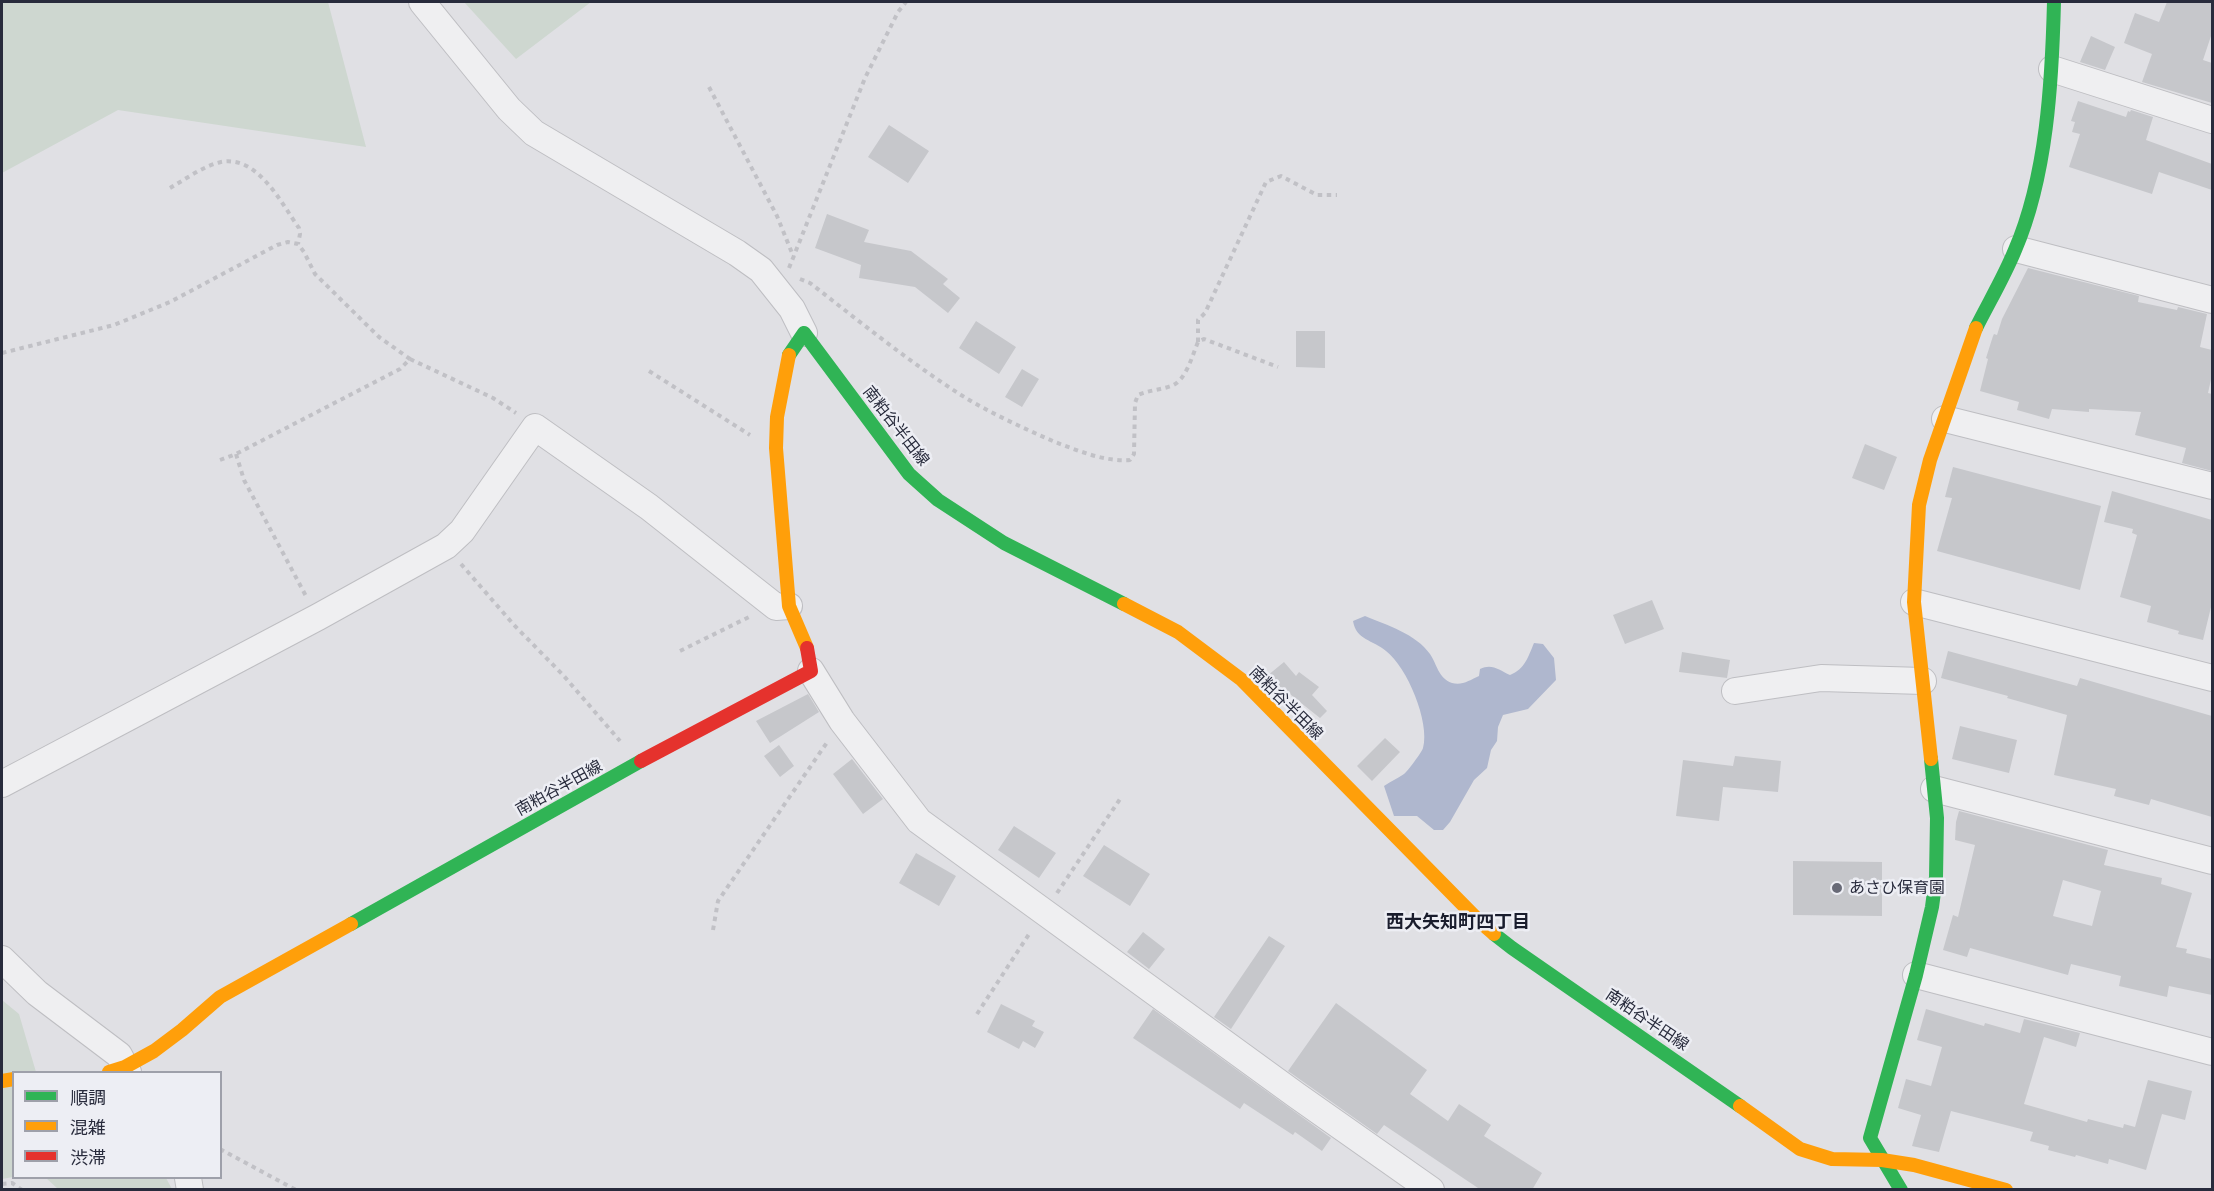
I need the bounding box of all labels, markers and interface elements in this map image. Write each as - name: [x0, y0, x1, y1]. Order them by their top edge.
- street label: 南粕谷半田線: [859, 382, 933, 470]
- street label: 南粕谷半田線: [1245, 662, 1327, 744]
- street label: 南粕谷半田線: [512, 756, 606, 820]
- place label: あさひ保育園: [1849, 878, 1945, 898]
- marker: あさひ保育園: [1830, 881, 1844, 895]
- district label: 西大矢知町四丁目: [1386, 911, 1530, 933]
- street label: 南粕谷半田線: [1602, 985, 1692, 1055]
- legend: [12, 1071, 222, 1179]
- text: 順調: [70, 1087, 106, 1108]
- text: 混雑: [70, 1117, 106, 1138]
- text: 渋滞: [70, 1147, 106, 1168]

